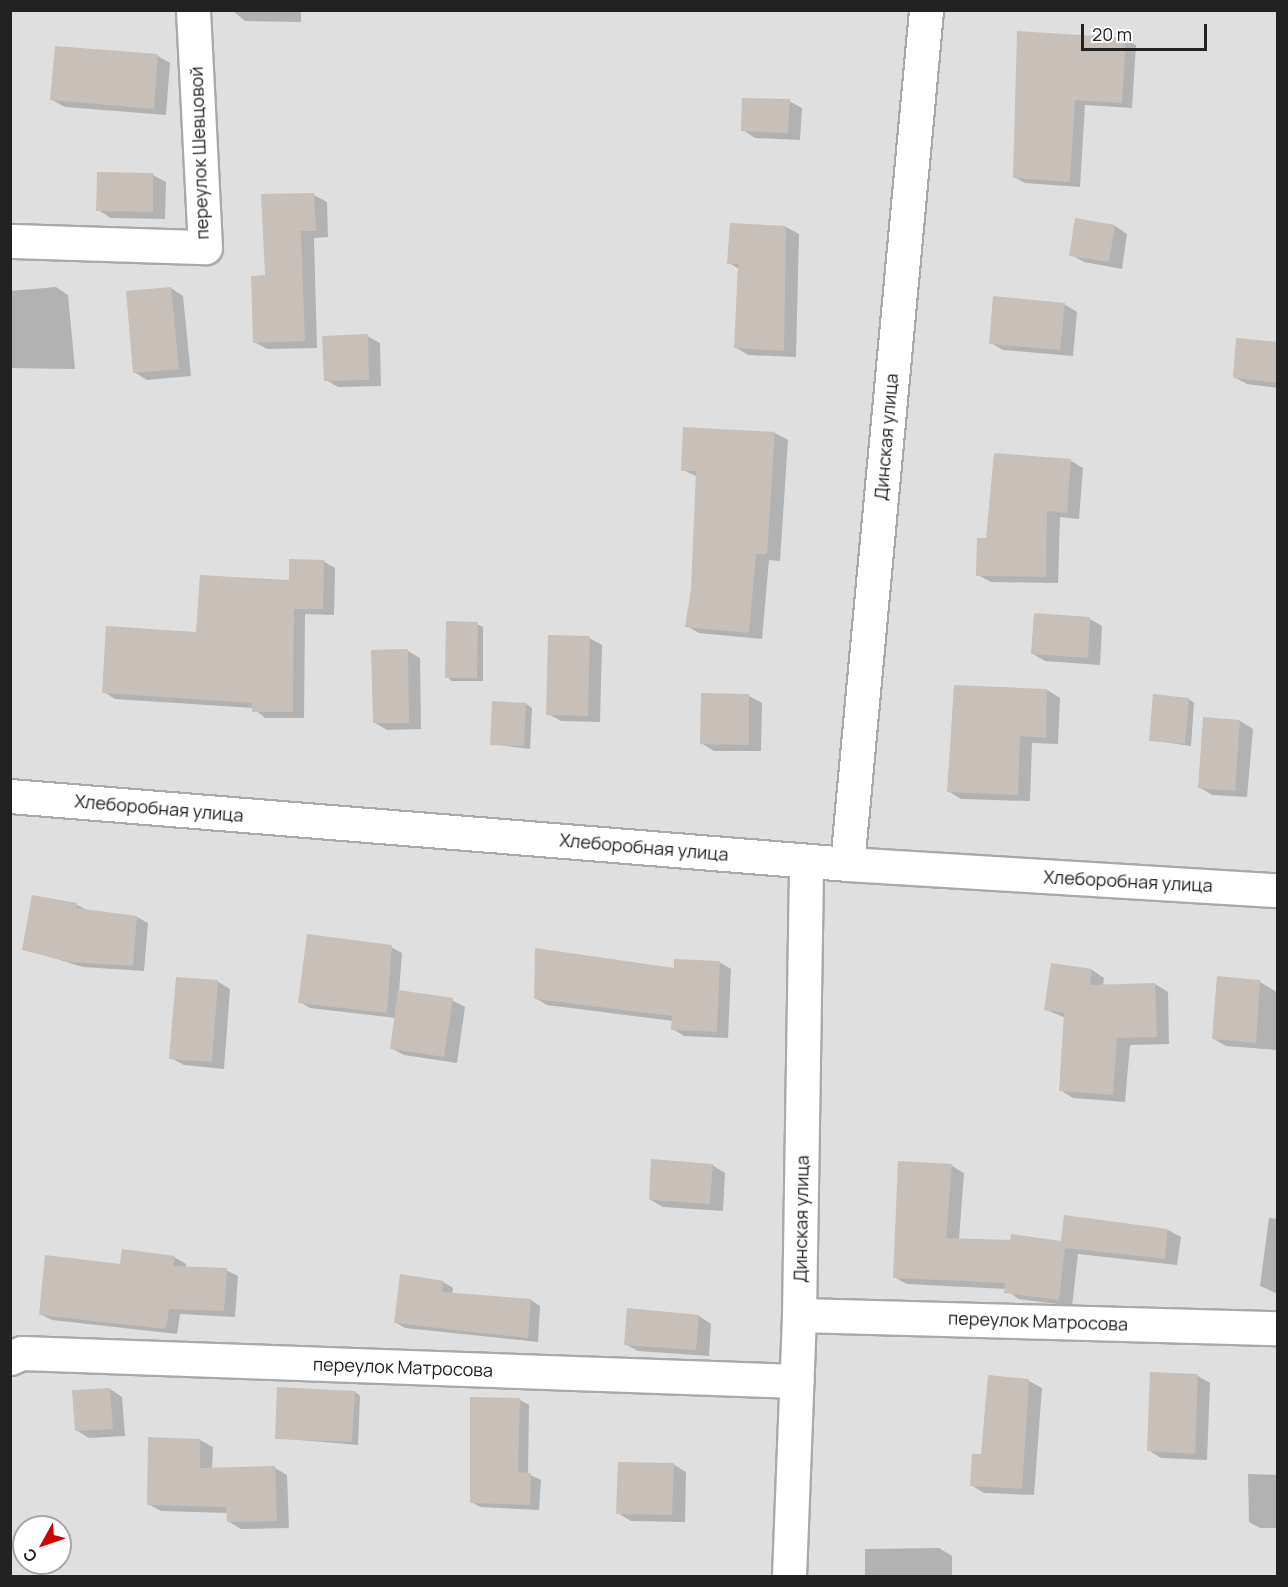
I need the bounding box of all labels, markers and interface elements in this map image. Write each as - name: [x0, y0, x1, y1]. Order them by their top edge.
- scale bar: [1084, 12, 1210, 50]
- text: 20 m: [1092, 22, 1132, 46]
- street label: переулок Шевцовой: [185, 66, 213, 240]
- street label: Динская улица: [870, 373, 902, 501]
- street label: Хлеборобная улица: [74, 790, 244, 826]
- street label: Хлеборобная улица: [559, 829, 729, 865]
- street label: Хлеборобная улица: [1043, 866, 1213, 896]
- street label: Динская улица: [789, 1155, 813, 1283]
- street label: переулок Матросова: [948, 1307, 1128, 1335]
- street label: переулок Матросова: [313, 1353, 493, 1381]
- north arrow: [12, 1515, 72, 1575]
- text: С: [18, 1544, 42, 1567]

